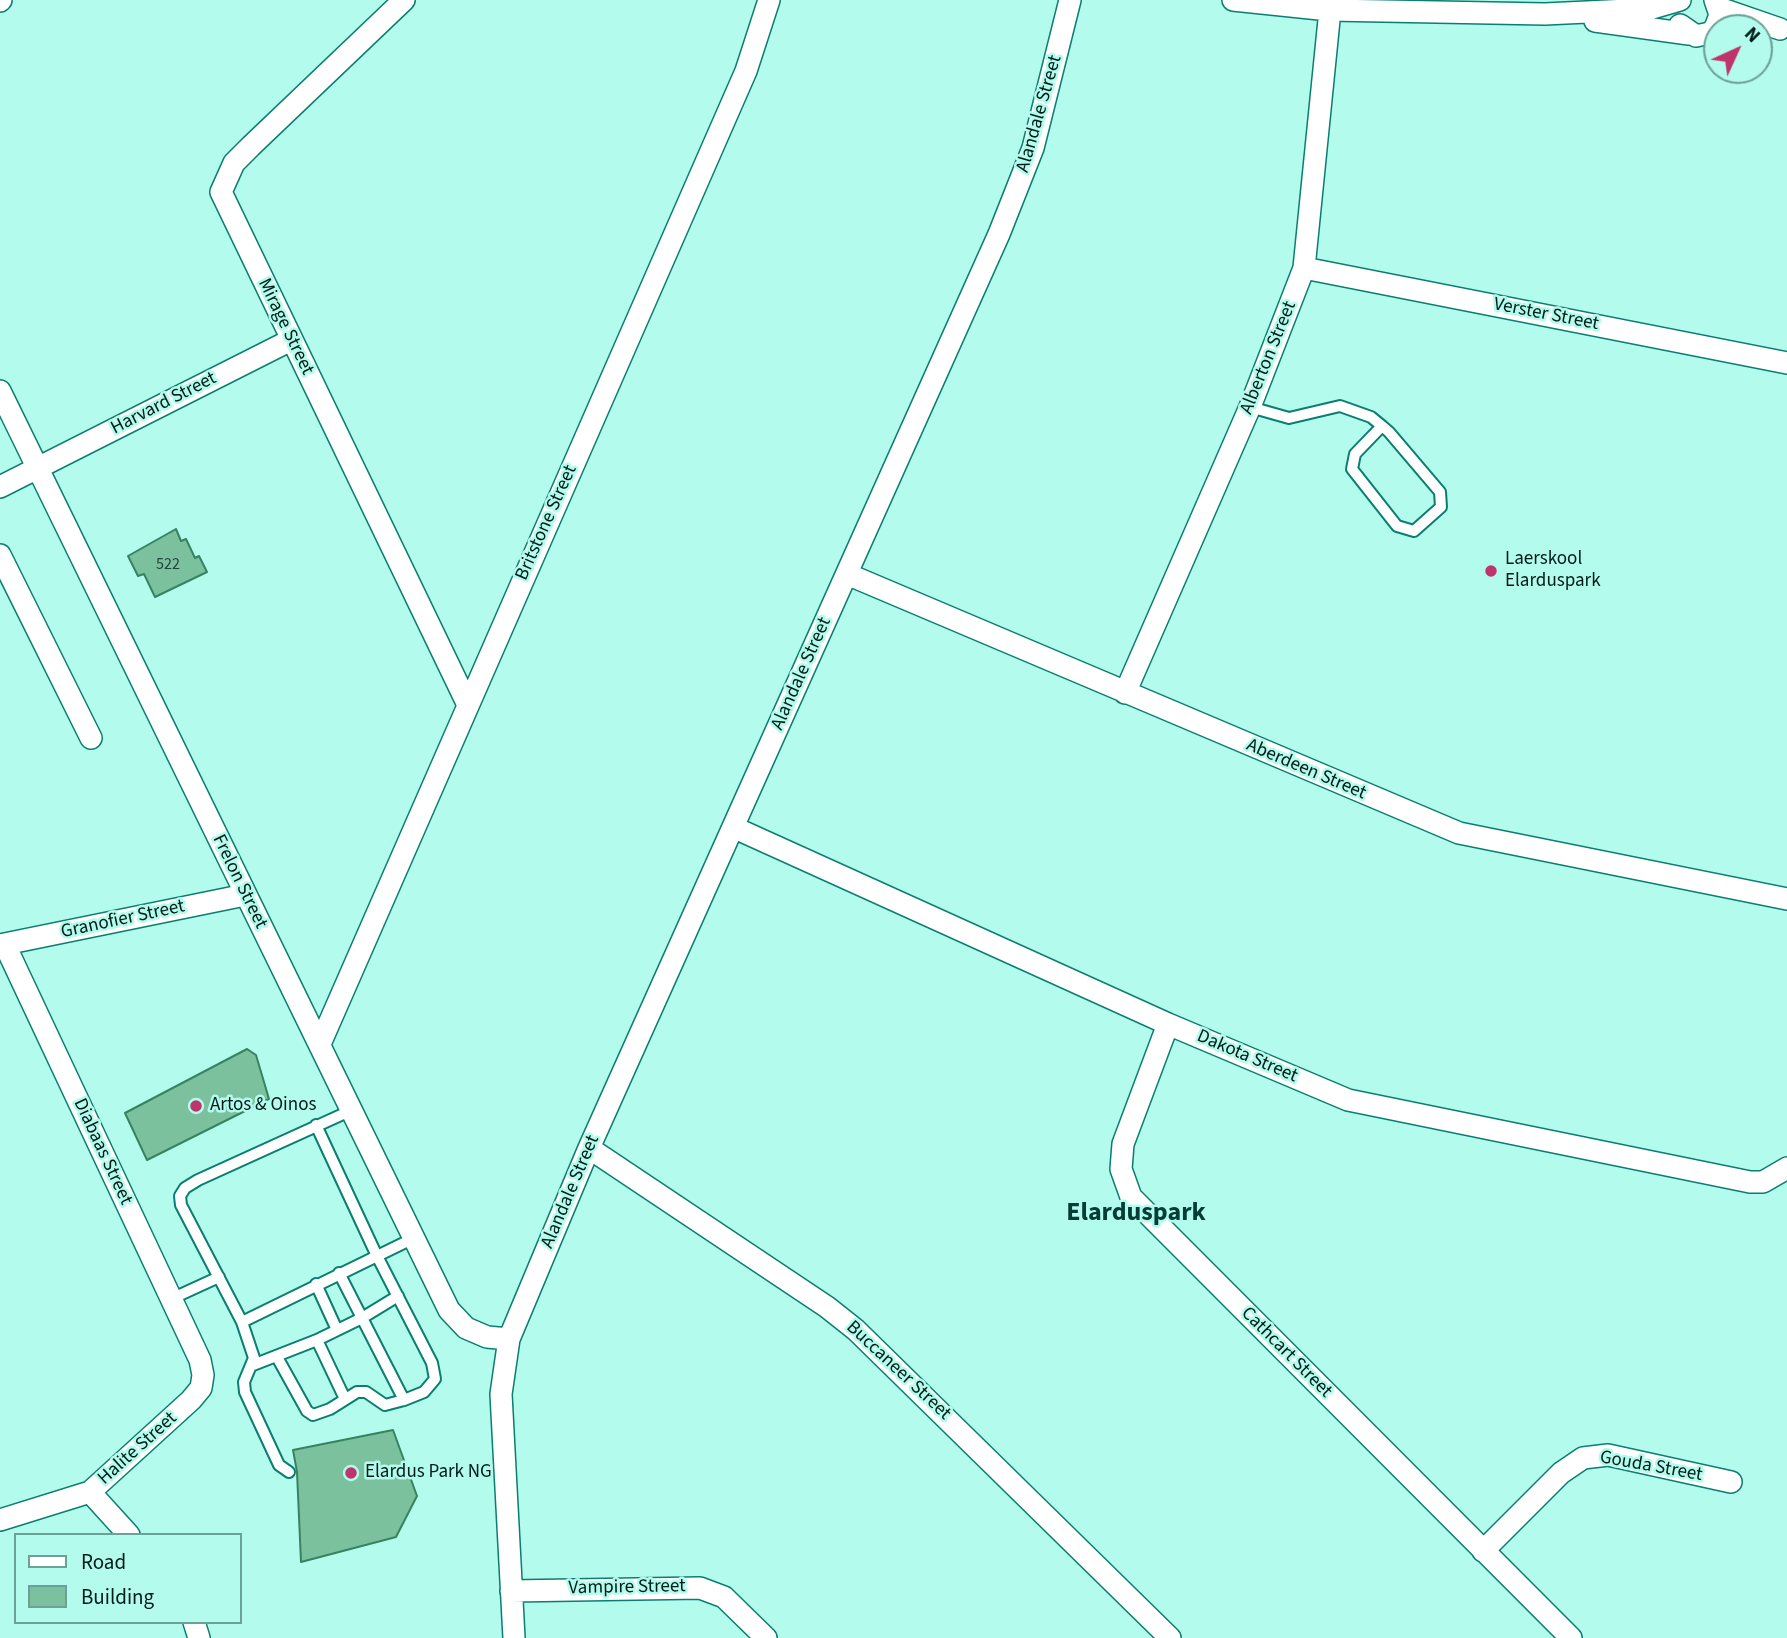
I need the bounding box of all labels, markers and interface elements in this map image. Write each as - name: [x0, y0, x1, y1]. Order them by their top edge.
- north arrow: [1703, 14, 1773, 84]
- text: N: [1738, 21, 1766, 49]
- street label: Alandale Street: [1012, 53, 1068, 175]
- street label: Mirage Street: [252, 275, 318, 379]
- street label: Verster Street: [1491, 294, 1601, 336]
- street label: Alberton Street: [1236, 298, 1302, 418]
- street label: Harvard Street: [107, 368, 221, 440]
- street label: Britstone Street: [511, 462, 583, 584]
- place label: Laerskool Elarduspark: [1505, 549, 1601, 593]
- house number: 522: [156, 555, 180, 575]
- marker: Laerskool Elarduspark: [1483, 563, 1499, 579]
- street label: Alandale Street: [767, 614, 837, 734]
- street label: Aberdeen Street: [1243, 735, 1369, 805]
- street label: Frelon Street: [206, 831, 272, 933]
- street label: Granofier Street: [59, 896, 187, 944]
- street label: Dakota Street: [1193, 1026, 1301, 1088]
- street label: Diabaas Street: [67, 1095, 137, 1209]
- place label: Artos & Oinos: [210, 1095, 316, 1117]
- marker: Artos & Oinos: [188, 1098, 204, 1114]
- street label: Alandale Street: [537, 1132, 605, 1252]
- district label: Elarduspark: [1066, 1198, 1206, 1230]
- street label: Cathcart Street: [1236, 1303, 1336, 1403]
- street label: Buccaneer Street: [841, 1317, 955, 1425]
- street label: Halite Street: [94, 1408, 182, 1490]
- street label: Gouda Street: [1598, 1447, 1704, 1487]
- place label: Elardus Park NG: [365, 1462, 492, 1484]
- marker: Elardus Park NG: [343, 1465, 359, 1481]
- legend: [14, 1533, 242, 1624]
- text: Road: [81, 1547, 126, 1577]
- street label: Vampire Street: [568, 1576, 686, 1600]
- text: Building: [81, 1582, 154, 1612]

